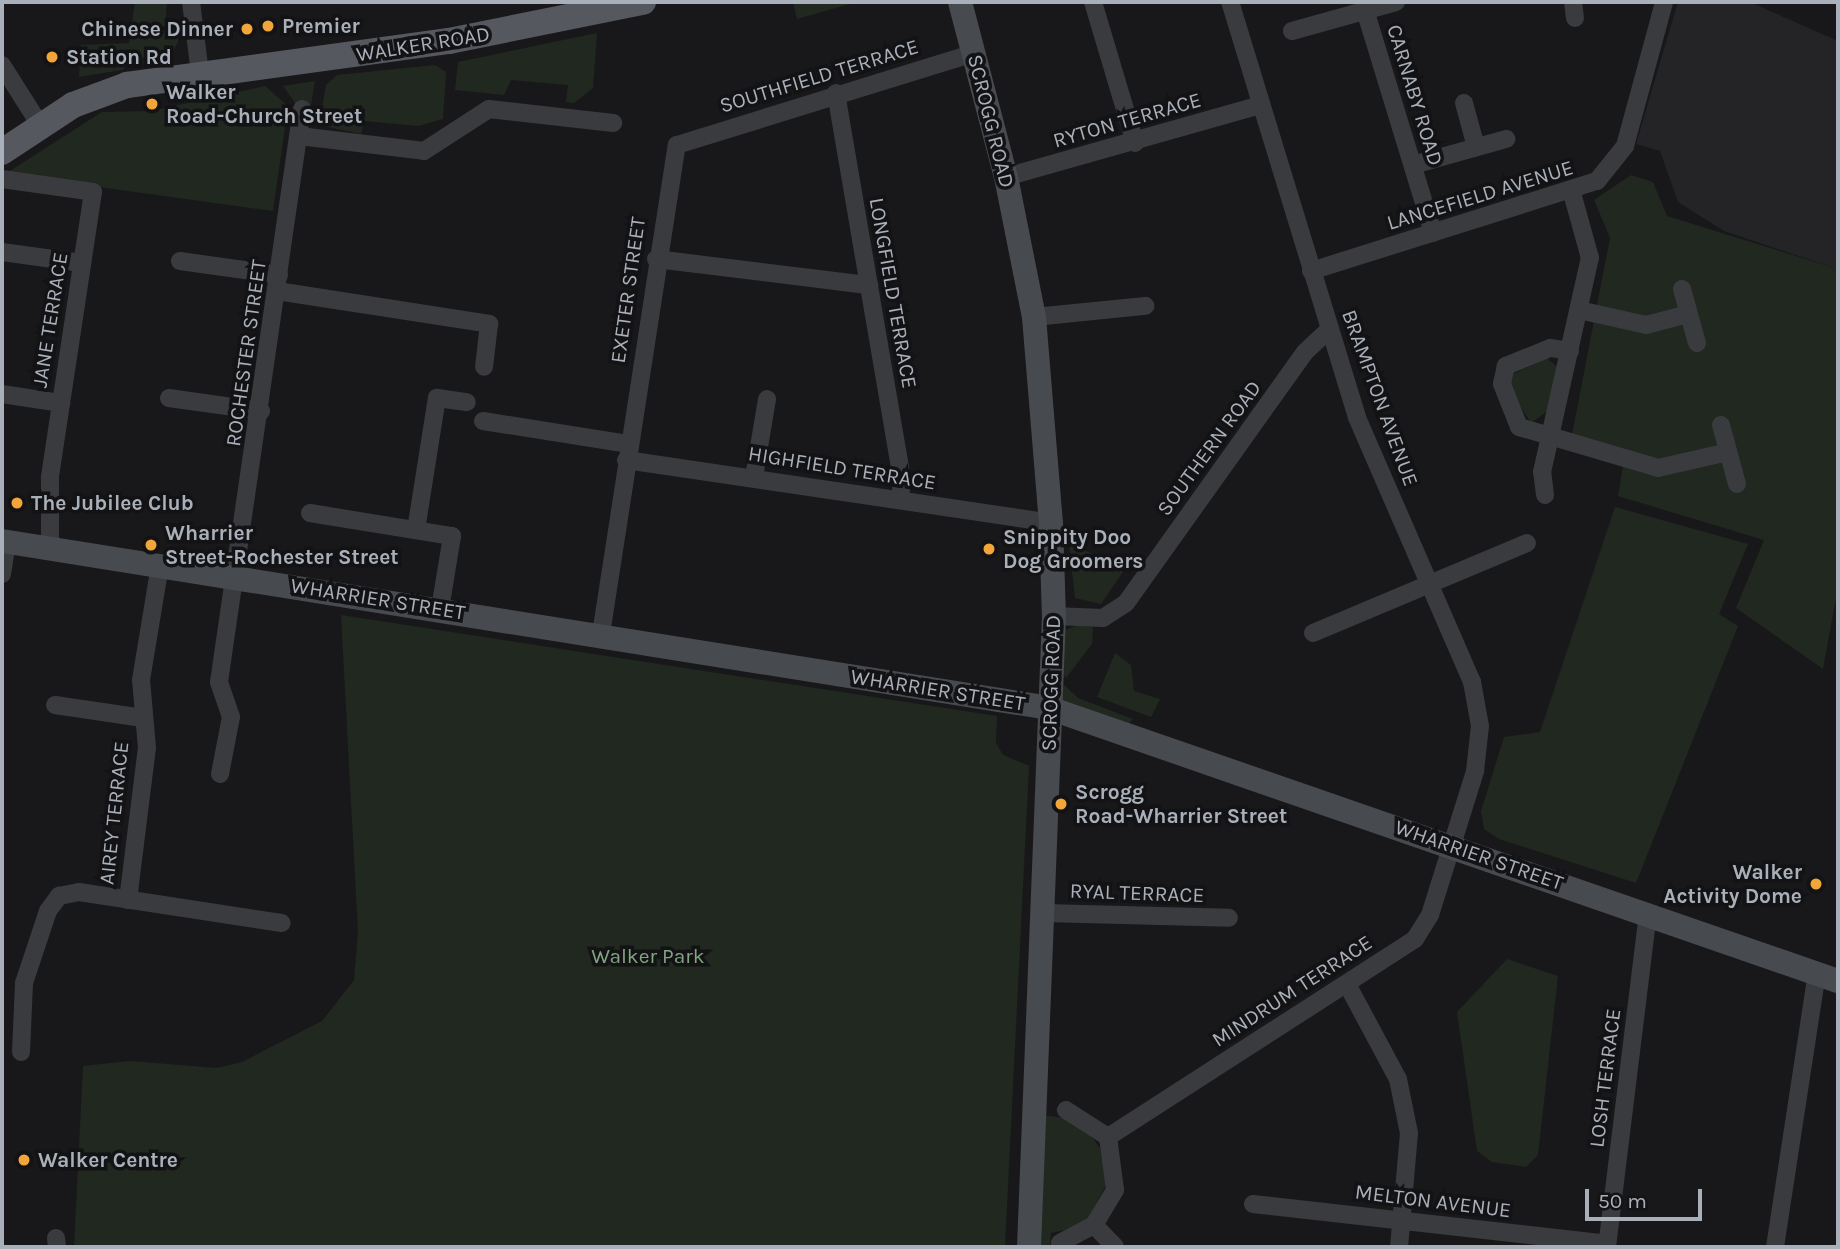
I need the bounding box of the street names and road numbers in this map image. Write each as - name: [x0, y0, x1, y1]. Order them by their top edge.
- street label: WALKER ROAD: [354, 21, 492, 67]
- street label: CARNABY ROAD: [1382, 21, 1448, 169]
- street label: SOUTHFIELD TERRACE: [717, 34, 921, 118]
- street label: SCROGG ROAD: [962, 52, 1020, 190]
- street label: RYTON TERRACE: [1050, 87, 1204, 153]
- street label: LANCEFIELD AVENUE: [1384, 155, 1576, 235]
- street label: LONGFIELD TERRACE: [864, 196, 922, 390]
- street label: EXETER STREET: [605, 215, 651, 365]
- street label: JANE TERRACE: [27, 251, 73, 389]
- street label: ROCHESTER STREET: [220, 258, 272, 448]
- street label: BRAMPTON AVENUE: [1336, 306, 1424, 490]
- street label: SOUTHERN ROAD: [1152, 376, 1266, 520]
- street label: HIGHFIELD TERRACE: [746, 441, 938, 495]
- street label: WHARRIER STREET: [289, 573, 467, 625]
- street label: SCROGG ROAD: [1036, 614, 1066, 752]
- street label: WHARRIER STREET: [849, 664, 1027, 716]
- street label: AIREY TERRACE: [94, 740, 134, 886]
- street label: WHARRIER STREET: [1392, 814, 1566, 896]
- street label: RYAL TERRACE: [1069, 878, 1205, 908]
- street label: MINDRUM TERRACE: [1207, 930, 1377, 1052]
- street label: LOSH TERRACE: [1584, 1007, 1626, 1149]
- street label: MELTON AVENUE: [1354, 1179, 1512, 1223]

